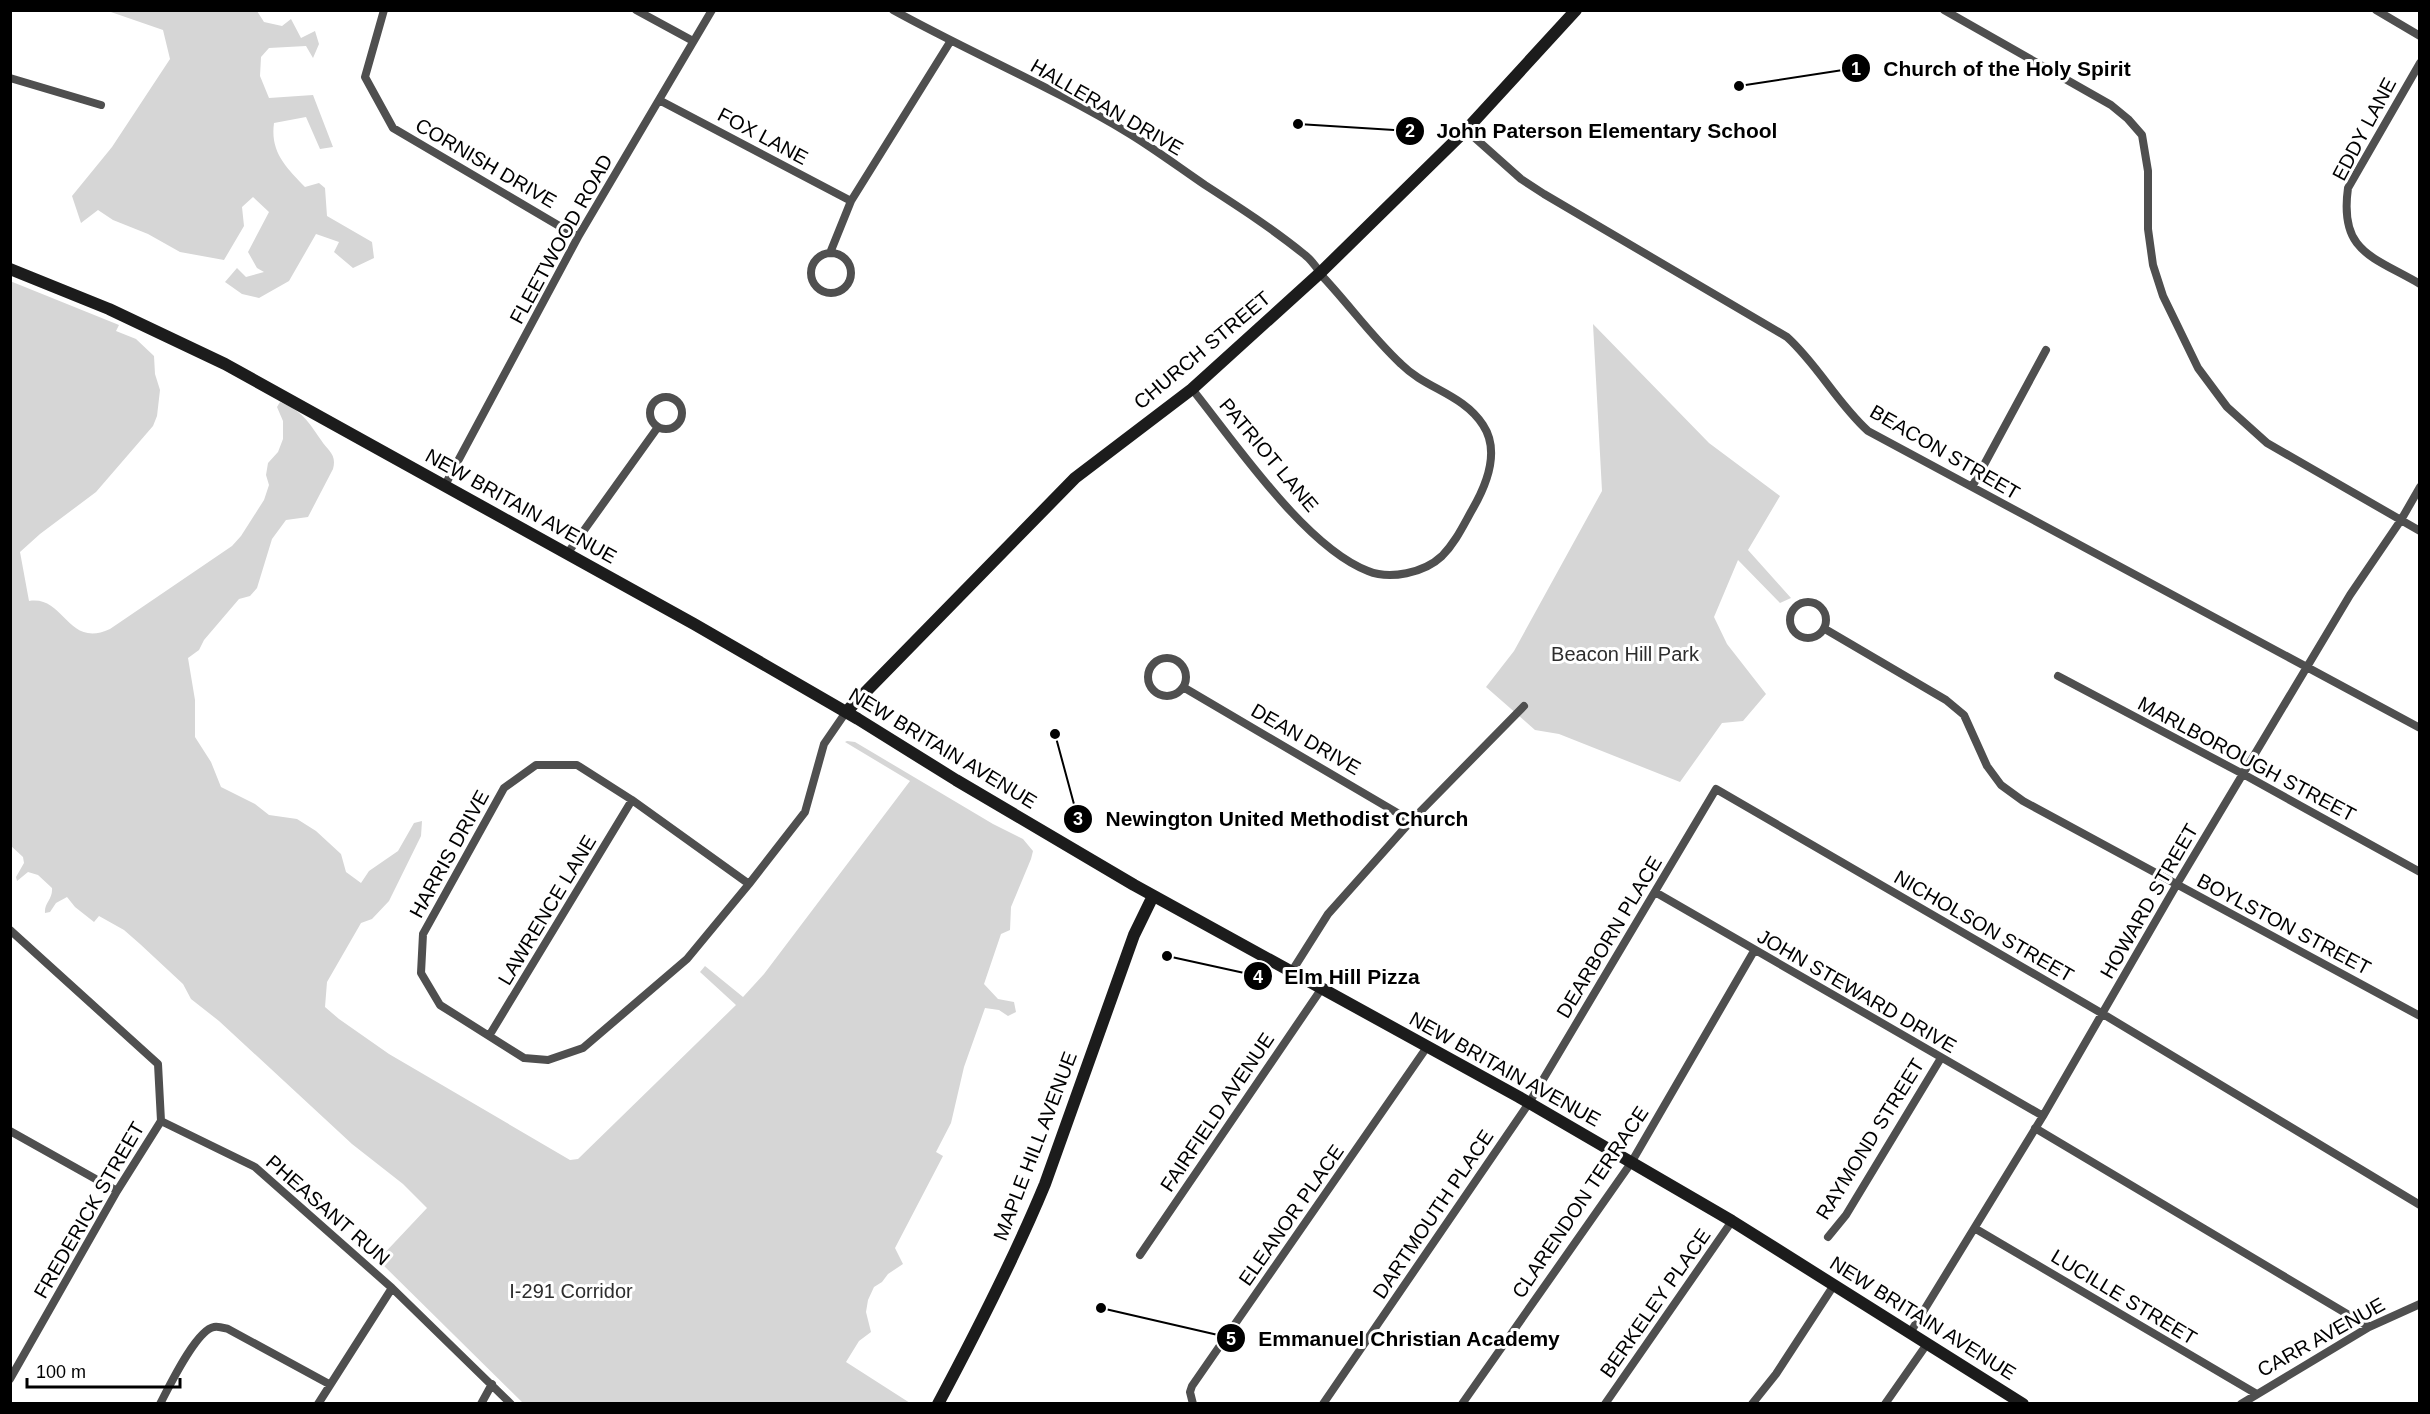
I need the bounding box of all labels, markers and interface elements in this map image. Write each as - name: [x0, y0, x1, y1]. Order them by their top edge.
- callout: Church of the Holy Spirit: [1841, 49, 2142, 88]
- street label: HALLERAN DRIVE: [1027, 54, 1187, 160]
- text: Church of the Holy Spirit: [1883, 57, 2131, 80]
- text: 1: [1851, 59, 1861, 79]
- street label: EDDY LANE: [2328, 74, 2400, 184]
- street label: FOX LANE: [714, 103, 812, 169]
- callout: John Paterson Elementary School: [1395, 111, 1789, 150]
- street label: CORNISH DRIVE: [412, 114, 560, 212]
- text: John Paterson Elementary School: [1437, 119, 1777, 142]
- text: 2: [1405, 121, 1415, 141]
- street label: FLEETWOOD ROAD: [505, 151, 617, 327]
- street label: CHURCH STREET: [1129, 287, 1275, 413]
- street label: PATRIOT LANE: [1215, 394, 1323, 516]
- street label: BEACON STREET: [1866, 400, 2024, 504]
- street label: NEW BRITAIN AVENUE: [422, 444, 620, 568]
- park label: Beacon Hill Park: [1551, 643, 1700, 665]
- street label: NEW BRITAIN AVENUE: [845, 683, 1041, 813]
- street label: MARLBOROUGH STREET: [2134, 692, 2360, 826]
- street label: DEAN DRIVE: [1248, 699, 1364, 779]
- street label: HARRIS DRIVE: [405, 786, 493, 922]
- callout: Newington United Methodist Church: [1063, 800, 1480, 839]
- text: Newington United Methodist Church: [1106, 807, 1468, 830]
- text: 3: [1073, 809, 1083, 829]
- street label: HOWARD STREET: [2096, 820, 2202, 982]
- street label: LAWRENCE LANE: [494, 831, 600, 989]
- street label: DEARBORN PLACE: [1552, 852, 1666, 1022]
- street label: NICHOLSON STREET: [1890, 866, 2078, 986]
- street label: BOYLSTON STREET: [2194, 869, 2374, 979]
- street label: JOHN STEWARD DRIVE: [1754, 925, 1960, 1057]
- callout: Elm Hill Pizza: [1243, 957, 1432, 996]
- text: Elm Hill Pizza: [1284, 965, 1420, 988]
- text: 4: [1253, 967, 1263, 987]
- street label: NEW BRITAIN AVENUE: [1406, 1007, 1604, 1131]
- street label: FAIRFIELD AVENUE: [1156, 1029, 1278, 1195]
- street label: MAPLE HILL AVENUE: [989, 1049, 1081, 1243]
- street label: RAYMOND STREET: [1812, 1055, 1928, 1223]
- street label: CLARENDON TERRACE: [1508, 1102, 1652, 1302]
- street label: FREDERICK STREET: [29, 1118, 149, 1302]
- street label: DARTMOUTH PLACE: [1368, 1126, 1498, 1302]
- street label: ELEANOR PLACE: [1234, 1140, 1348, 1290]
- street label: PHEASANT RUN: [262, 1150, 394, 1270]
- street label: BERKELEY PLACE: [1595, 1224, 1715, 1382]
- street label: LUCILLE STREET: [2047, 1245, 2201, 1349]
- street label: NEW BRITAIN AVENUE: [1826, 1252, 2020, 1384]
- park label: I-291 Corridor: [509, 1280, 633, 1302]
- street label: CARR AVENUE: [2254, 1293, 2388, 1381]
- callout: Emmanuel Christian Academy: [1216, 1319, 1572, 1358]
- text: Emmanuel Christian Academy: [1258, 1327, 1560, 1350]
- text: 5: [1226, 1329, 1236, 1349]
- scale bar: [27, 1351, 180, 1389]
- text: 100 m: [36, 1362, 86, 1382]

